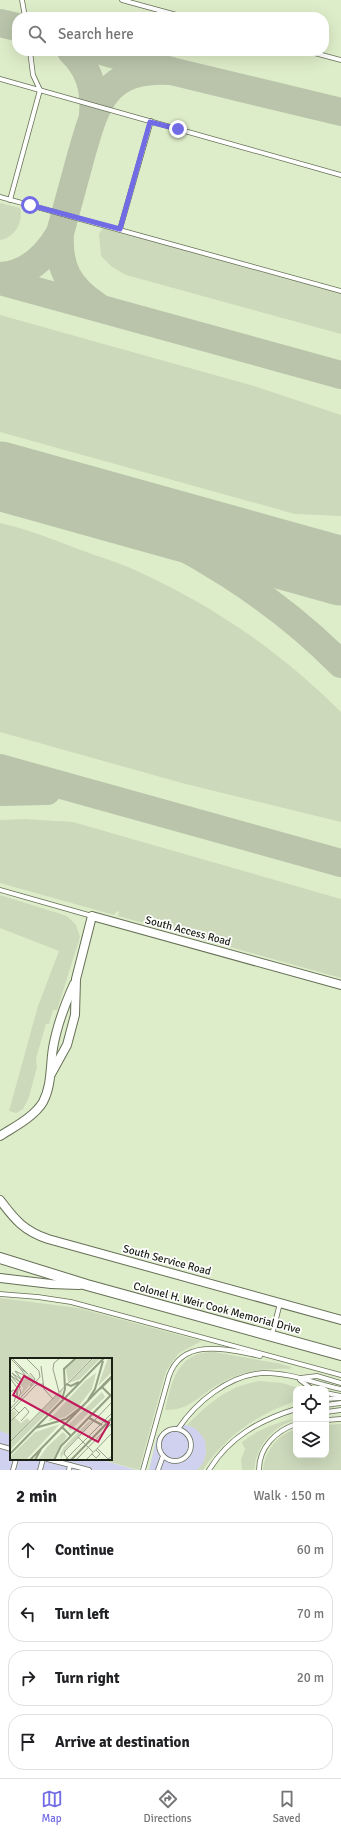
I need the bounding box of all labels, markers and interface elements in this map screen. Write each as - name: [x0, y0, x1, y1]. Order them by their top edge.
- search box: [12, 12, 329, 56]
- icon: search: [26, 23, 48, 45]
- text: Search here: [58, 25, 134, 43]
- route end: [169, 120, 187, 138]
- route start: [21, 196, 39, 214]
- street label: South Access Road: [144, 913, 232, 949]
- street label: South Service Road: [122, 1242, 213, 1278]
- street label: Colonel H. Weir Cook Memorial Drive: [132, 1279, 302, 1337]
- inset map: [10, 1358, 112, 1460]
- map controls: [293, 1386, 329, 1458]
- button: locate: [293, 1386, 329, 1422]
- button: layers: [293, 1422, 329, 1458]
- text: 2 min: [16, 1486, 57, 1507]
- text: Walk · 150 m: [254, 1488, 325, 1504]
- icon: ahead: [17, 1539, 39, 1561]
- text: Continue: [55, 1541, 114, 1559]
- text: 60 m: [297, 1542, 324, 1558]
- icon: left: [17, 1603, 39, 1625]
- text: Turn left: [55, 1605, 109, 1623]
- text: 70 m: [297, 1606, 324, 1622]
- icon: right: [17, 1667, 39, 1689]
- text: Turn right: [55, 1669, 120, 1687]
- text: 20 m: [297, 1670, 324, 1686]
- icon: arrive: [17, 1731, 39, 1753]
- text: Arrive at destination: [55, 1733, 190, 1751]
- tab: Map: [41, 1788, 63, 1825]
- tab: Directions: [144, 1788, 192, 1825]
- tab: Saved: [273, 1788, 300, 1825]

